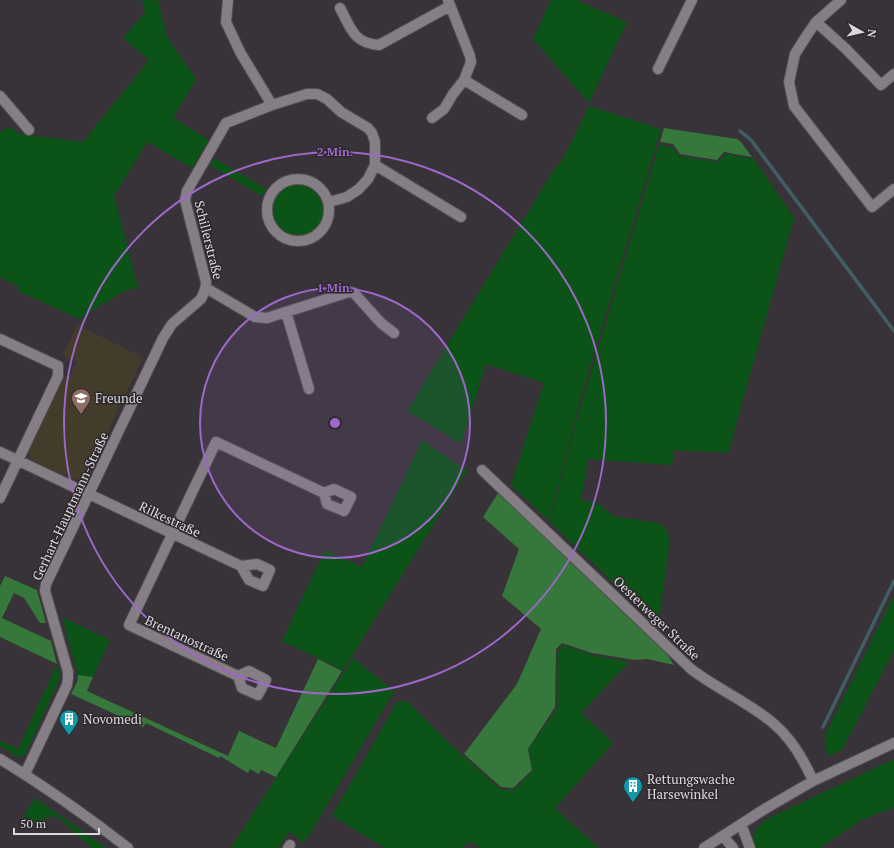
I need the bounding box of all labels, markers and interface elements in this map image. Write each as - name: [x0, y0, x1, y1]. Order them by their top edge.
- north arrow: [842, 12, 882, 52]
- text: N: [864, 28, 879, 39]
- text: 2 Min.: [317, 144, 353, 159]
- street label: Schillerstraße: [190, 199, 228, 281]
- text: 1 Min.: [317, 280, 353, 295]
- school or university icon: Freunde: [70, 387, 92, 415]
- place label: Freunde: [95, 389, 143, 407]
- centre of rings: [328, 416, 342, 430]
- street label: Gerhart-Hauptmann-Straße: [28, 429, 112, 583]
- street label: Rilkestraße: [136, 497, 204, 541]
- street label: Oesterweger Straße: [610, 572, 704, 664]
- street label: Brentanostraße: [142, 611, 232, 665]
- building icon: Novomedi: [58, 708, 80, 736]
- place label: Novomedi: [83, 710, 142, 728]
- place label: Rettungswache Harsewinkel: [647, 770, 735, 803]
- building icon: Rettungswache Harsewinkel: [622, 775, 644, 803]
- scale bar: [14, 810, 99, 836]
- text: 50 m: [20, 816, 47, 831]

